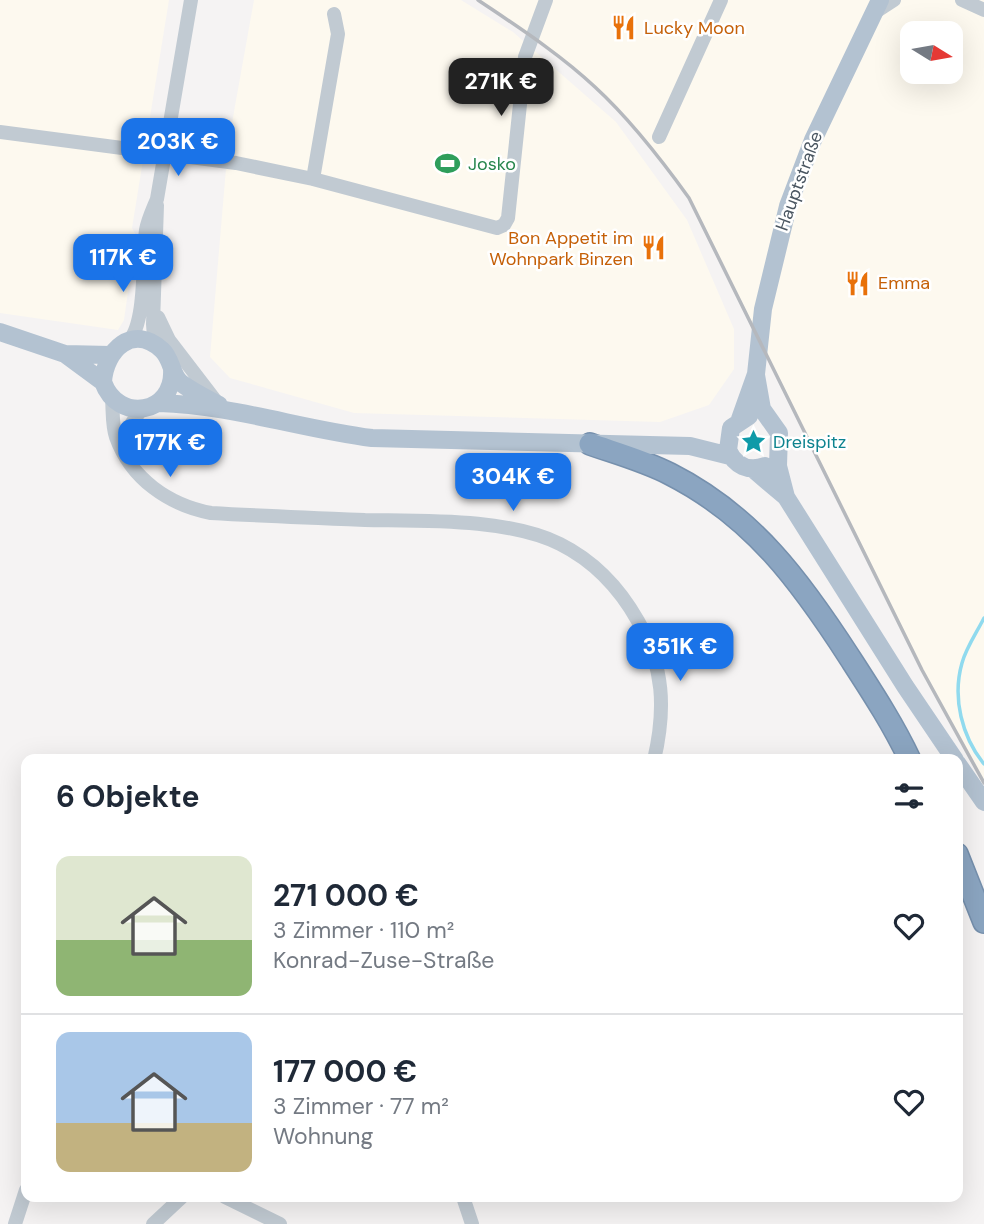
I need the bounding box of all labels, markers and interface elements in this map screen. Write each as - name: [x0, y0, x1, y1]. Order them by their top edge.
- restaurant icon: Lucky Moon: [610, 14, 638, 42]
- place label: Lucky Moon: [644, 16, 745, 40]
- north arrow: [900, 21, 962, 84]
- map controls: [900, 21, 963, 84]
- pin: 271K €: [444, 58, 558, 118]
- text: 271K €: [465, 66, 537, 96]
- pin: 203K €: [121, 118, 235, 178]
- text: 203K €: [137, 126, 219, 156]
- street label: Hauptstraße: [770, 128, 828, 234]
- sports icon: Josko: [434, 150, 462, 178]
- place label: Josko: [468, 152, 516, 176]
- place label: Bon Appetit im Wohnpark Binzen: [489, 226, 633, 271]
- pin: 117K €: [66, 234, 180, 294]
- restaurant icon: Bon Appetit im Wohnpark Binzen: [639, 234, 667, 262]
- text: 117K €: [89, 242, 157, 272]
- restaurant icon: Emma: [844, 269, 872, 297]
- place label: Emma: [878, 271, 930, 295]
- pin: 177K €: [113, 420, 227, 479]
- text: 177K €: [134, 427, 206, 457]
- place icon: Dreispitz: [739, 428, 767, 456]
- place label: Dreispitz: [773, 430, 846, 454]
- pin: 304K €: [456, 454, 570, 513]
- text: 304K €: [471, 461, 555, 491]
- pin: 351K €: [623, 624, 737, 683]
- text: 351K €: [642, 631, 718, 661]
- text: 6 Objekte: [56, 777, 200, 816]
- icon: filters: [890, 777, 928, 815]
- text: 271 000 €: [273, 876, 419, 915]
- icon: home: [112, 884, 196, 968]
- icon: heart: [890, 907, 928, 945]
- text: 3 Zimmer · 110 m²: [273, 915, 454, 945]
- text: Konrad-Zuse-Straße: [273, 945, 494, 975]
- text: 177 000 €: [273, 1052, 417, 1091]
- icon: home: [112, 1060, 196, 1144]
- icon: heart: [890, 1083, 928, 1121]
- text: 3 Zimmer · 77 m²: [273, 1091, 449, 1121]
- text: Wohnung: [273, 1121, 373, 1151]

